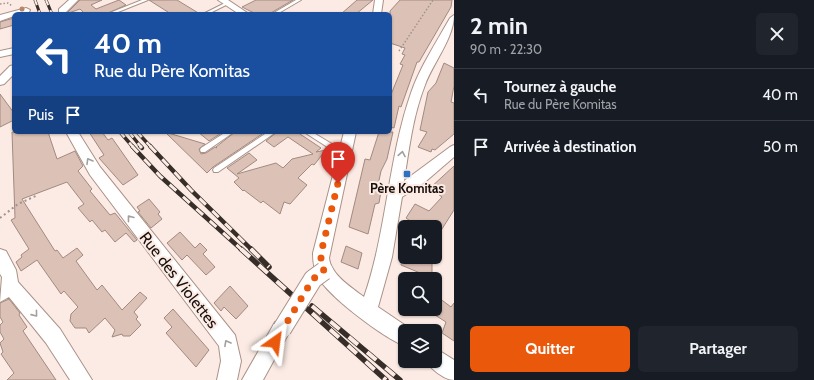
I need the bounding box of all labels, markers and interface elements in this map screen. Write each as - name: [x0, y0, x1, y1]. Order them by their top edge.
- text: 2 min: [470, 11, 528, 40]
- button: close: [756, 13, 798, 55]
- text: 40 m: [94, 26, 162, 60]
- icon: left: [28, 28, 80, 80]
- text: 90 m · 22:30: [470, 41, 542, 57]
- text: Rue du Père Komitas: [94, 60, 250, 82]
- text: Tournez à gauche: [504, 78, 616, 96]
- icon: left: [470, 84, 492, 106]
- text: 40 m: [762, 86, 798, 104]
- text: Rue du Père Komitas: [504, 96, 617, 112]
- icon: arrive: [62, 104, 84, 126]
- text: Puis: [28, 106, 54, 124]
- icon: arrive: [470, 136, 492, 158]
- text: Arrivée à destination: [504, 138, 636, 156]
- text: 50 m: [763, 138, 798, 156]
- pin: [321, 142, 355, 183]
- icon: arrive: [327, 148, 349, 170]
- one-way arrow: [397, 151, 406, 157]
- one-way arrow: [86, 158, 93, 165]
- marker: Père Komitas: [402, 169, 412, 179]
- place label: Père Komitas: [370, 180, 445, 196]
- one-way arrow: [128, 215, 135, 222]
- map controls: [398, 220, 442, 368]
- button: sound: [398, 220, 442, 264]
- street label: Rue des Violettes: [135, 228, 223, 332]
- button: search: [398, 272, 442, 316]
- one-way arrow: [31, 310, 38, 317]
- position arrow: [254, 321, 296, 363]
- button: layers: [398, 324, 442, 368]
- button: Quitter: [470, 326, 630, 372]
- button: Partager: [638, 326, 798, 372]
- one-way arrow: [224, 340, 231, 347]

